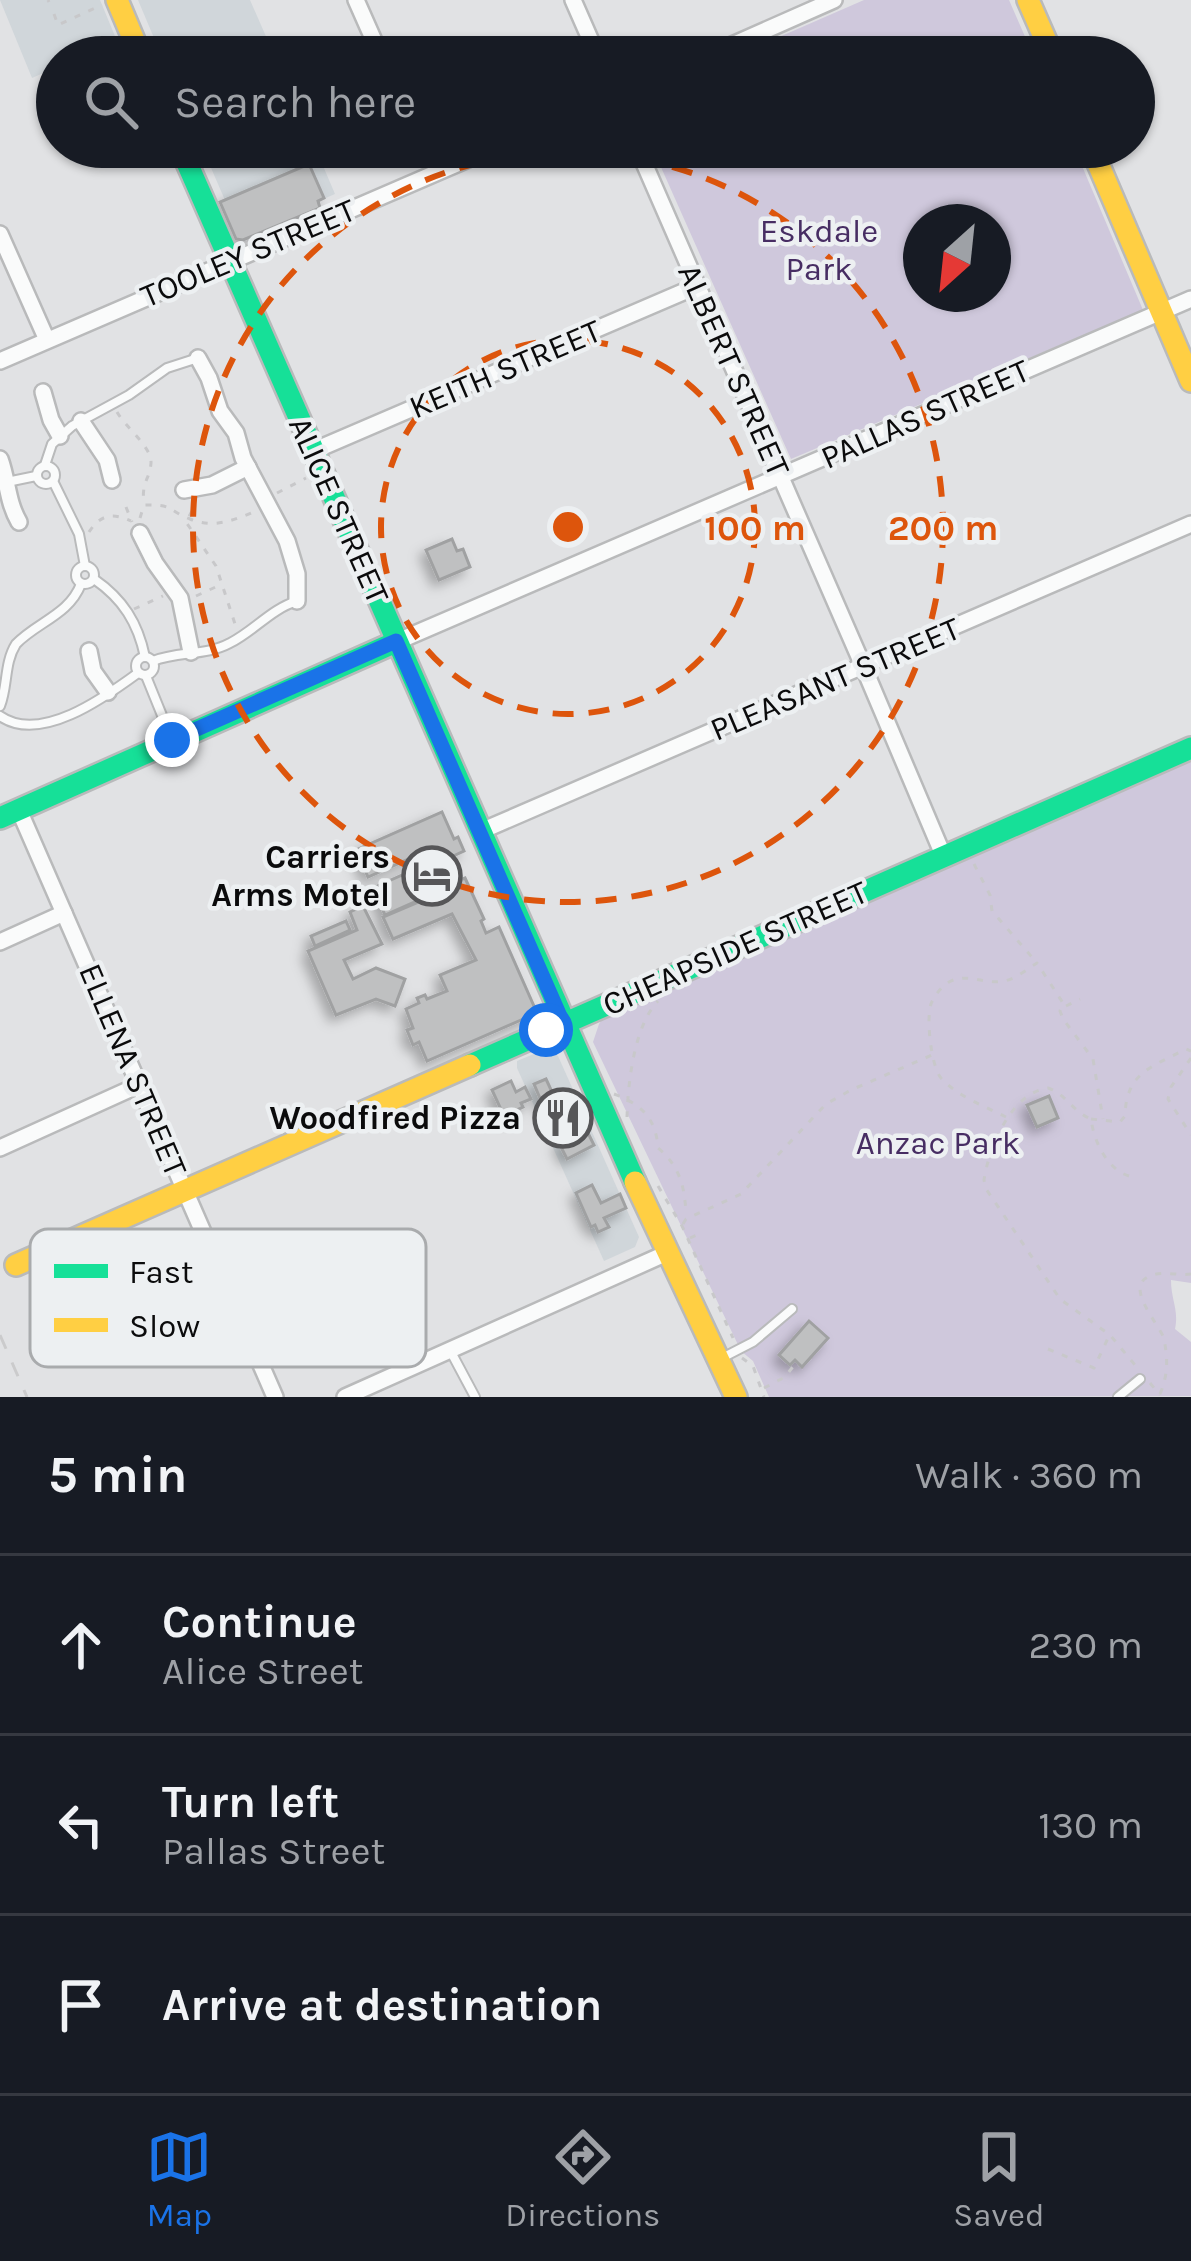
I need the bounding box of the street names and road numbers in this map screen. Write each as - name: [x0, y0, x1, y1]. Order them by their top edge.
- street label: TOOLEY STREET: [135, 191, 361, 315]
- street label: ALBERT STREET: [670, 258, 798, 482]
- street label: KEITH STREET: [403, 311, 607, 426]
- street label: PALLAS STREET: [815, 351, 1035, 477]
- street label: ALICE STREET: [281, 411, 397, 610]
- street label: PLEASANT STREET: [705, 609, 966, 749]
- street label: CHEAPSIDE STREET: [597, 872, 874, 1023]
- street label: ELLENA STREET: [71, 958, 195, 1183]

